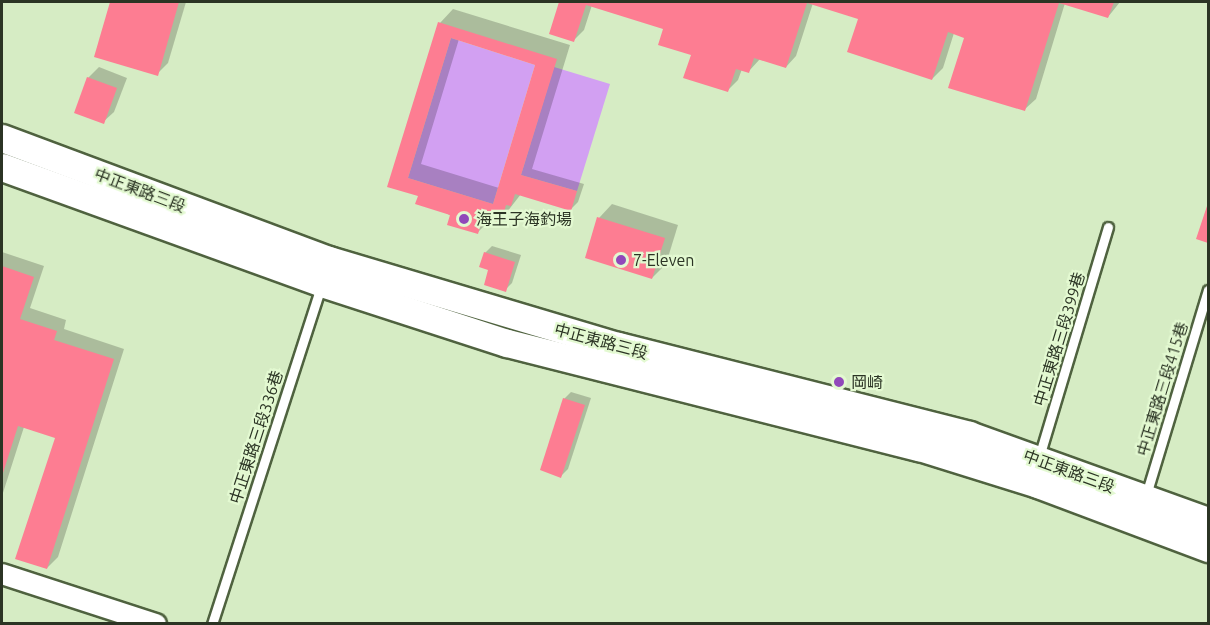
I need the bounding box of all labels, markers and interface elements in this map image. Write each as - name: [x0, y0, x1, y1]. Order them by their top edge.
- street label: 中正東路三段: [92, 164, 188, 216]
- place label: 海王子海釣場: [476, 209, 572, 229]
- marker: 海王子海釣場: [457, 212, 471, 226]
- place label: 7-Eleven: [633, 250, 694, 270]
- marker: 7-Eleven: [614, 253, 628, 267]
- street label: 中正東路三段399巷: [1029, 270, 1089, 408]
- street label: 中正東路三段: [552, 319, 650, 363]
- street label: 中正東路三段415巷: [1132, 320, 1192, 458]
- street label: 中正東路三段336巷: [225, 368, 287, 506]
- place label: 岡崎: [851, 372, 883, 392]
- marker: 岡崎: [832, 375, 846, 389]
- street label: 中正東路三段: [1021, 446, 1117, 496]

